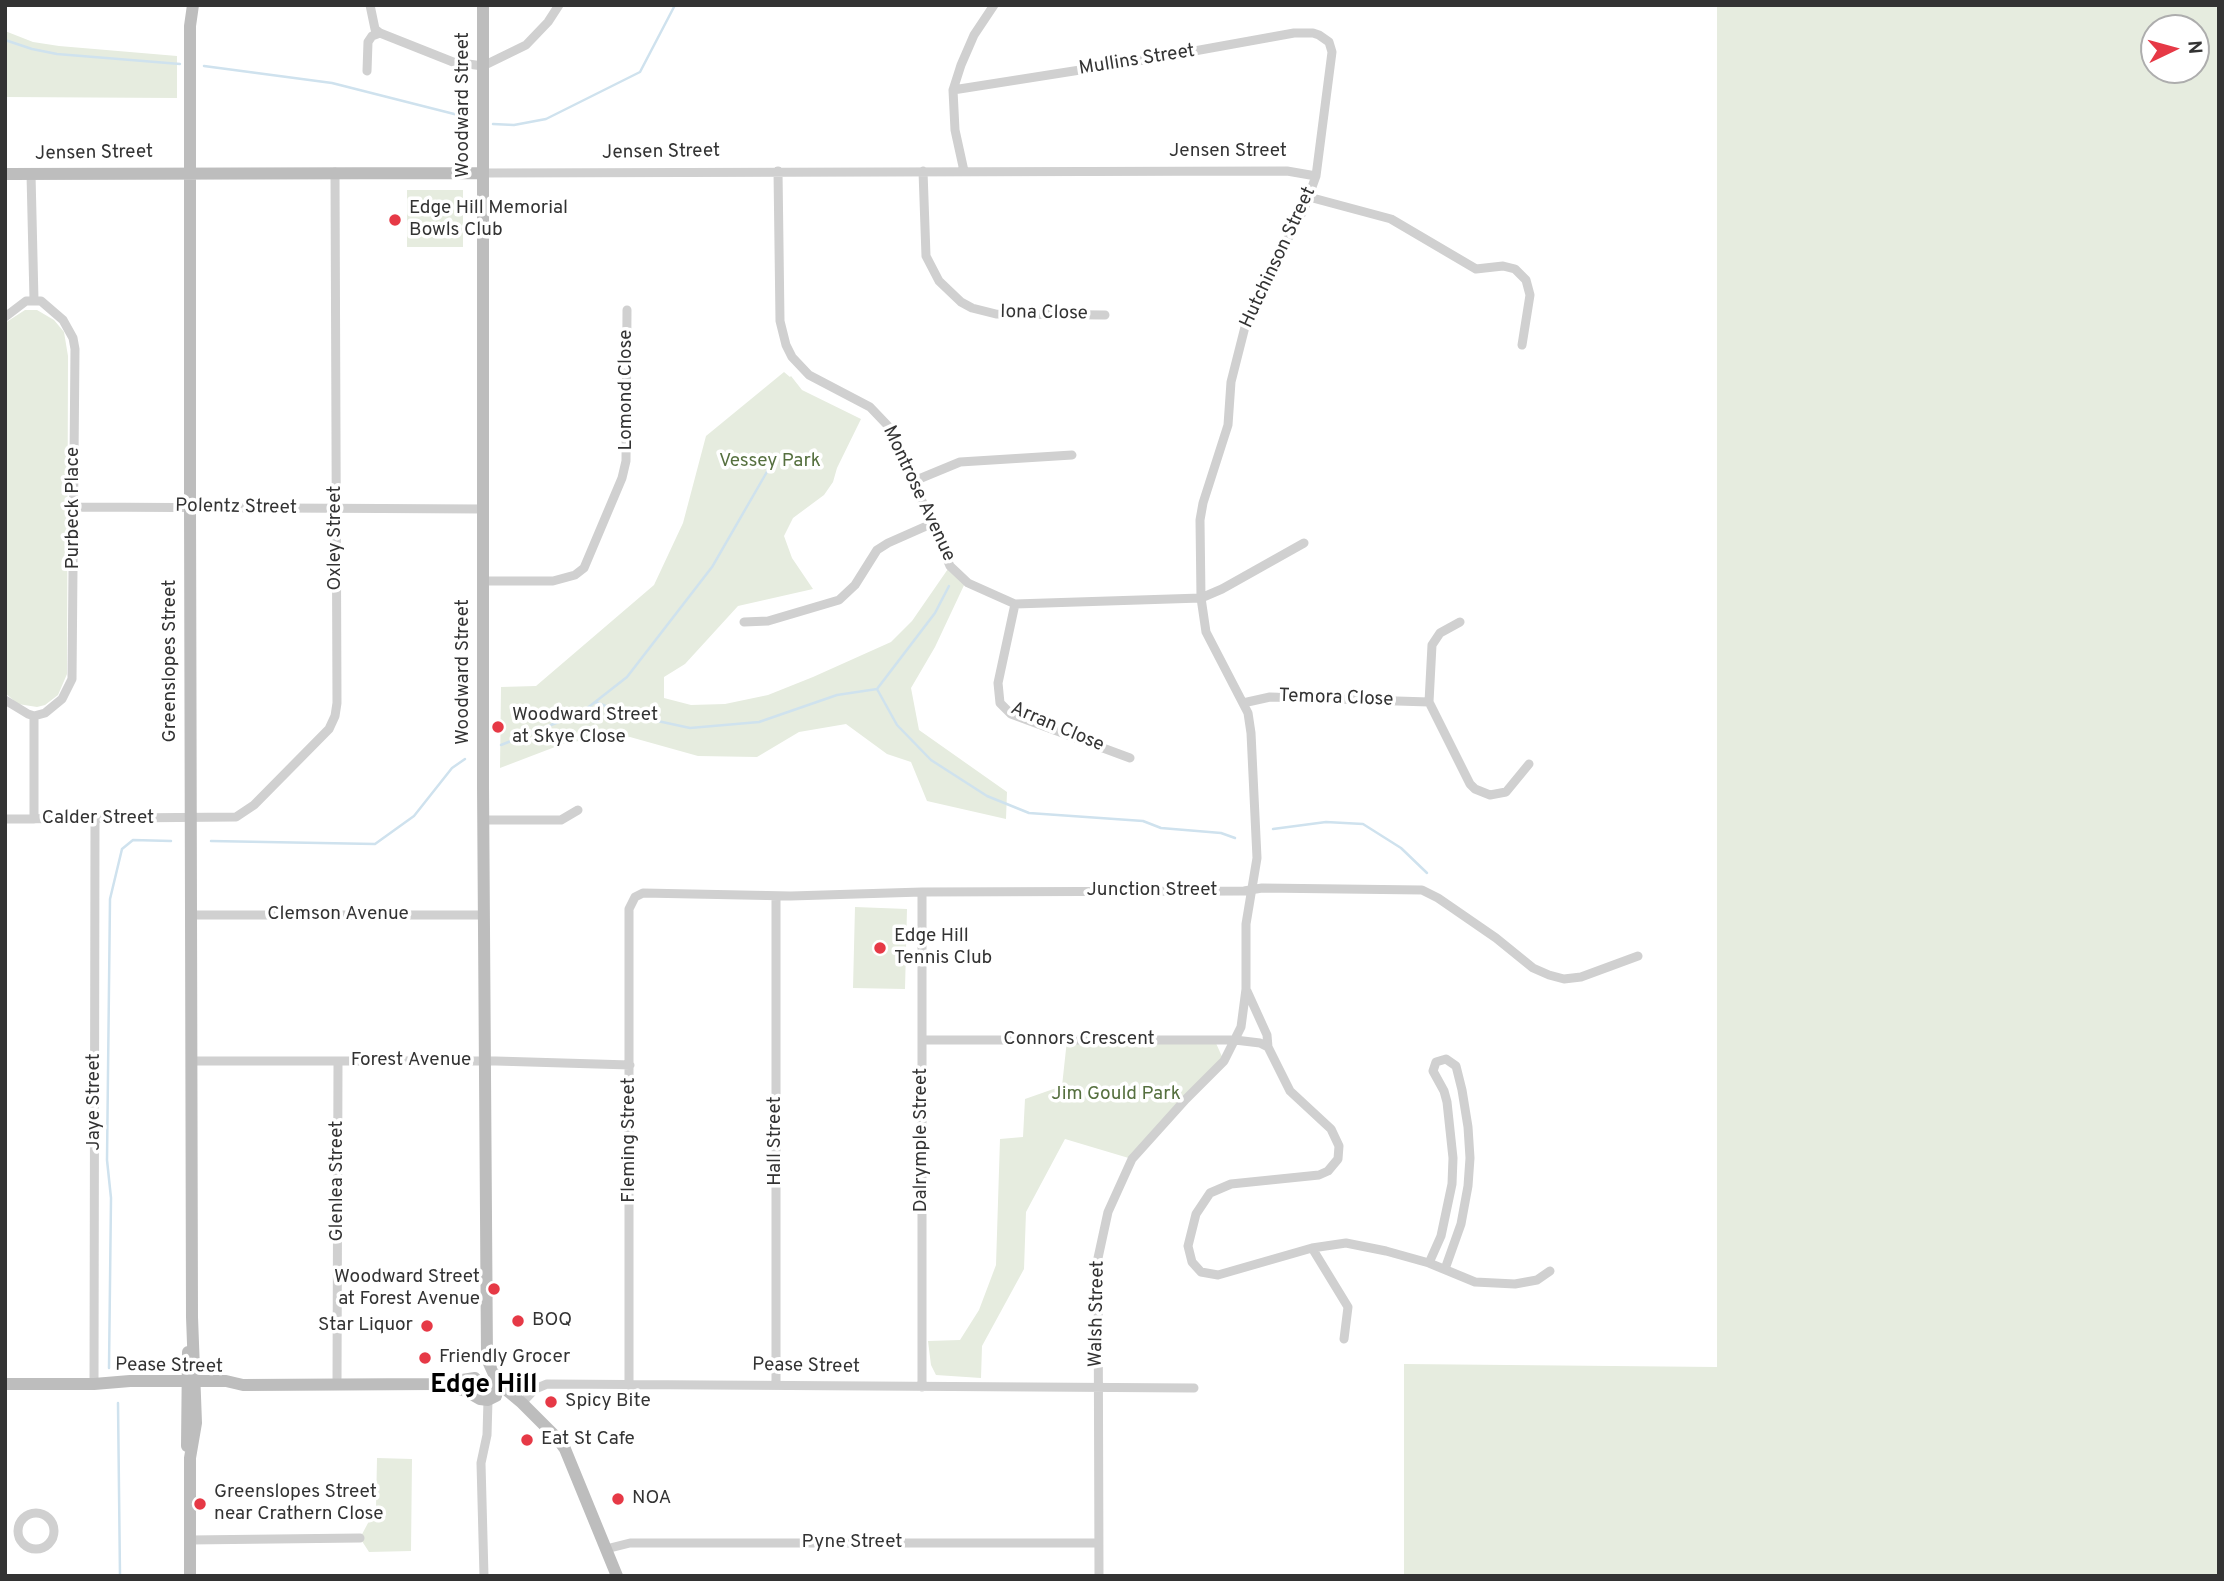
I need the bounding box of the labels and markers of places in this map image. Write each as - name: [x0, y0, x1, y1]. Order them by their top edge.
- place label: Edge Hill Memorial Bowls Club: [409, 198, 568, 242]
- marker: Edge Hill Memorial Bowls Club: [387, 212, 403, 228]
- place label: Woodward Street at Skye Close: [512, 705, 658, 749]
- marker: Woodward Street at Skye Close: [490, 719, 506, 735]
- place label: Edge Hill Tennis Club: [894, 926, 992, 970]
- marker: Edge Hill Tennis Club: [872, 940, 888, 956]
- place label: Woodward Street at Forest Avenue: [334, 1267, 480, 1311]
- marker: Woodward Street at Forest Avenue: [486, 1281, 502, 1297]
- place label: BOQ: [532, 1310, 572, 1332]
- marker: BOQ: [510, 1313, 526, 1329]
- place label: Star Liquor: [318, 1315, 413, 1337]
- marker: Star Liquor: [419, 1318, 435, 1334]
- place label: Friendly Grocer: [439, 1347, 570, 1369]
- marker: Friendly Grocer: [417, 1350, 433, 1366]
- place label: Spicy Bite: [565, 1391, 651, 1413]
- marker: Spicy Bite: [543, 1394, 559, 1410]
- place label: Eat St Cafe: [541, 1429, 635, 1451]
- marker: Eat St Cafe: [519, 1432, 535, 1448]
- place label: Greenslopes Street near Crathern Close: [214, 1482, 383, 1526]
- place label: NOA: [632, 1488, 671, 1510]
- marker: NOA: [610, 1491, 626, 1507]
- marker: Greenslopes Street near Crathern Close: [192, 1496, 208, 1512]

